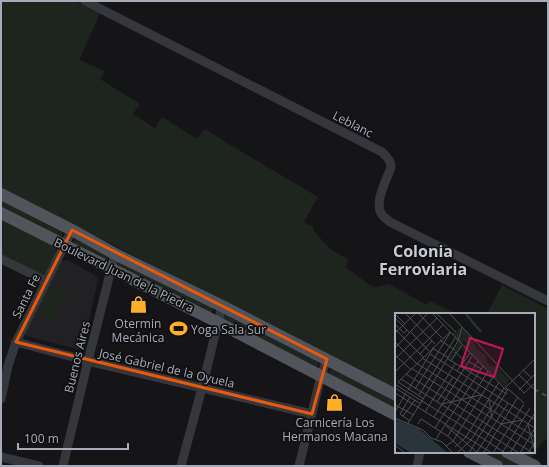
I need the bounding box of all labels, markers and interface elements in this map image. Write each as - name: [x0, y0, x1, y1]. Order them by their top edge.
- street label: Leblanc: [330, 107, 376, 141]
- street label: Boulevard Juan de la Piedra: [51, 234, 197, 316]
- district label: Colonia Ferroviaria: [379, 240, 467, 280]
- street label: Santa Fe: [8, 271, 44, 321]
- shop icon: Otermin Mecánica: [128, 294, 148, 314]
- inset map: [395, 313, 535, 453]
- place label: Otermin Mecánica: [112, 315, 164, 346]
- street label: Buenos Aires: [60, 319, 94, 395]
- sports icon: Yoga Sala Sur: [168, 319, 188, 339]
- place label: Yoga Sala Sur: [191, 321, 266, 338]
- street label: José Gabriel de la Oyuela: [97, 344, 237, 392]
- shop icon: Carnicería Los Hermanos Macana: [325, 393, 345, 413]
- place label: Carnicería Los Hermanos Macana: [282, 414, 388, 445]
- scale bar: [18, 425, 128, 451]
- text: 100 m: [24, 430, 59, 447]

